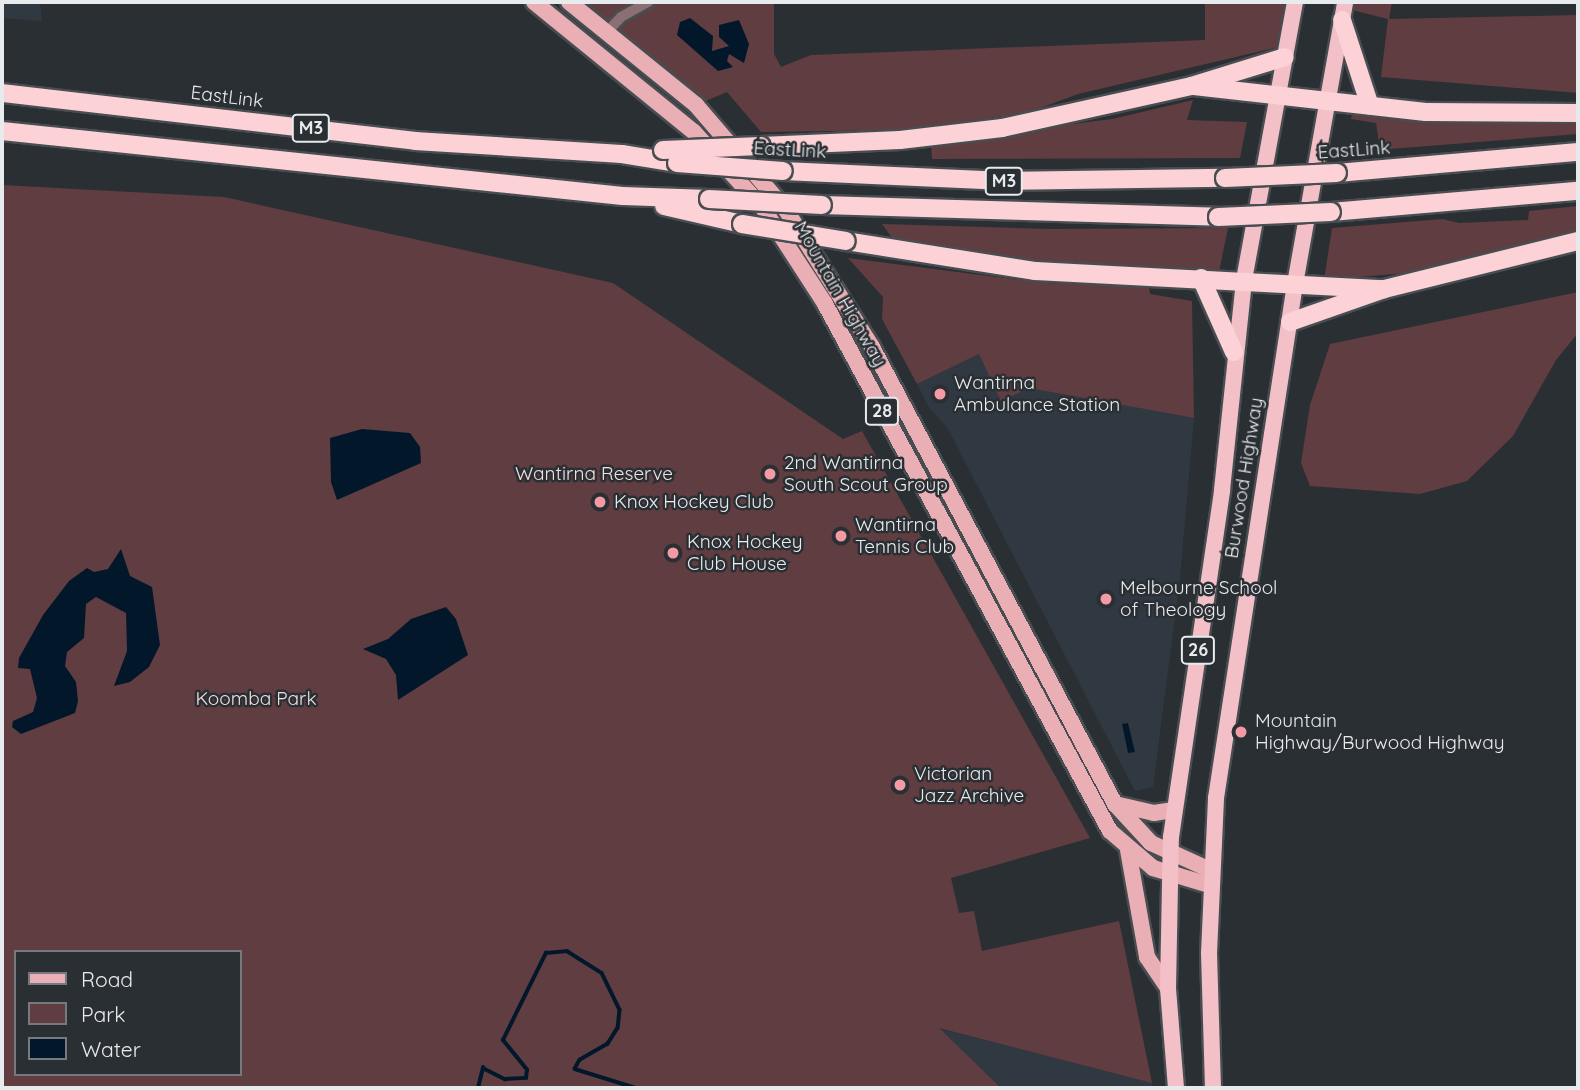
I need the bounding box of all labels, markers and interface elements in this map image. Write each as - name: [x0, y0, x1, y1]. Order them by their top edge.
- street label: EastLink: [189, 81, 265, 113]
- road number: M3: [292, 113, 330, 142]
- street label: EastLink: [1317, 136, 1391, 164]
- street label: EastLink: [753, 137, 827, 163]
- road number: M3: [985, 166, 1023, 196]
- street label: Mountain Highway: [789, 217, 891, 371]
- place label: Wantirna Ambulance Station: [954, 372, 1120, 416]
- marker: Wantirna Ambulance Station: [932, 386, 948, 402]
- road number: 28: [864, 396, 900, 426]
- street label: Burwood Highway: [1220, 396, 1268, 560]
- place label: 2nd Wantirna South Scout Group: [784, 452, 948, 496]
- park label: Wantirna Reserve: [515, 463, 673, 485]
- marker: 2nd Wantirna South Scout Group: [762, 466, 778, 482]
- place label: Knox Hockey Club: [614, 491, 774, 513]
- marker: Knox Hockey Club: [592, 494, 608, 510]
- place label: Wantirna Tennis Club: [855, 514, 954, 558]
- marker: Wantirna Tennis Club: [833, 528, 849, 544]
- place label: Knox Hockey Club House: [687, 531, 802, 575]
- marker: Knox Hockey Club House: [665, 545, 681, 561]
- place label: Melbourne School of Theology: [1120, 577, 1277, 621]
- marker: Melbourne School of Theology: [1098, 591, 1114, 607]
- road number: 26: [1180, 636, 1216, 664]
- park label: Koomba Park: [195, 688, 317, 710]
- place label: Mountain Highway/Burwood Highway: [1255, 710, 1504, 754]
- marker: Mountain Highway/Burwood Highway: [1233, 724, 1249, 740]
- place label: Victorian Jazz Archive: [914, 763, 1024, 807]
- marker: Victorian Jazz Archive: [892, 777, 908, 793]
- legend: [14, 950, 242, 1076]
- text: Road: [81, 966, 133, 992]
- text: Park: [81, 1001, 125, 1027]
- text: Water: [81, 1036, 141, 1062]

